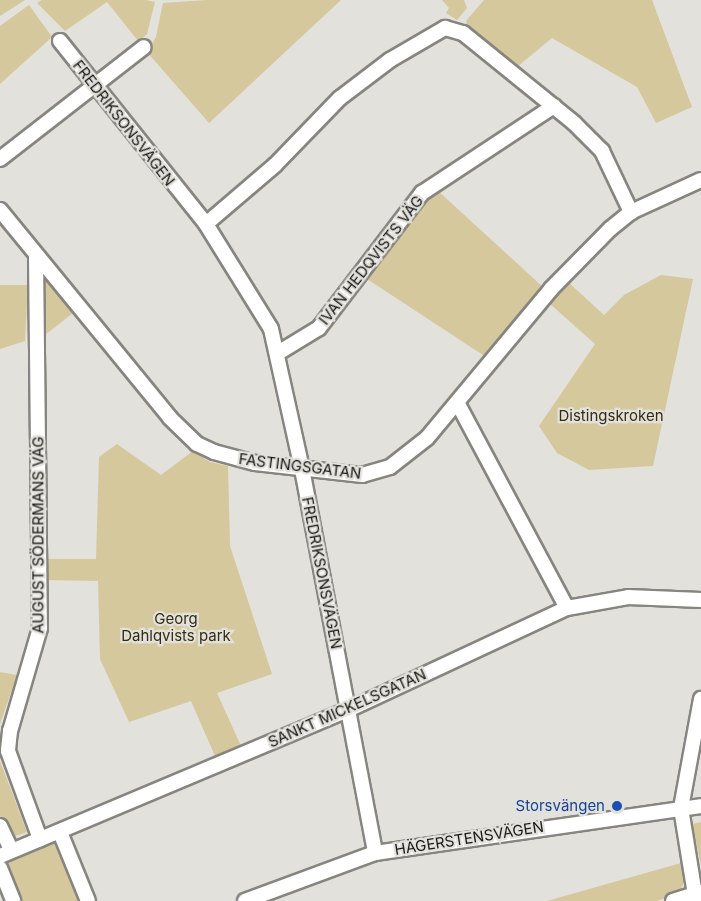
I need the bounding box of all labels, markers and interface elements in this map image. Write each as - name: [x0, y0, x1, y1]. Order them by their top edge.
- street label: FREDRIKSONSVÄGEN: [69, 57, 179, 189]
- street label: IVAN HEDQVISTS VÄG: [315, 192, 427, 328]
- park label: Distingskroken: [558, 407, 664, 425]
- street label: AUGUST SÖDERMANS VÄG: [29, 436, 47, 634]
- street label: FASTINGSGATAN: [238, 450, 362, 482]
- street label: FREDRIKSONSVÄGEN: [298, 495, 346, 651]
- park label: Georg Dahlqvists park: [121, 609, 231, 644]
- street label: SANKT MICKELSGATAN: [265, 665, 429, 751]
- place label: Storsvängen: [516, 797, 605, 815]
- marker: Storsvängen: [610, 799, 624, 813]
- street label: HÄGERSTENSVÄGEN: [393, 817, 545, 859]

